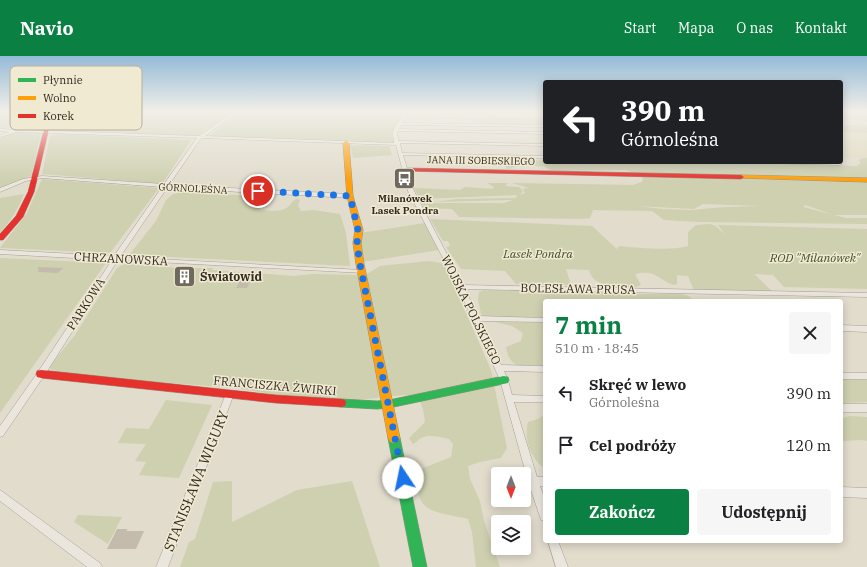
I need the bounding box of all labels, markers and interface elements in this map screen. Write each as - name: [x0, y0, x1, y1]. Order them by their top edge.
- text: Navio: [20, 16, 74, 40]
- text: Start: [624, 19, 656, 37]
- text: Mapa: [678, 19, 714, 37]
- text: O nas: [736, 19, 773, 37]
- text: Kontakt: [795, 19, 847, 37]
- legend: [10, 66, 142, 130]
- text: Płynnie: [43, 73, 83, 87]
- text: Wolno: [43, 91, 76, 105]
- text: 390 m: [621, 92, 705, 129]
- icon: left: [555, 96, 607, 148]
- text: Korek: [43, 109, 74, 123]
- text: Górnoleśna: [621, 128, 719, 151]
- street label: JANA III SOBIESKIEGO: [427, 153, 535, 168]
- bus stop icon: Milanówek Lasek Pondra: [392, 165, 418, 191]
- pin: [241, 174, 275, 208]
- street label: GÓRNOLEŚNA: [158, 180, 228, 197]
- icon: arrive: [247, 180, 269, 202]
- place label: Milanówek Lasek Pondra: [371, 192, 439, 217]
- park label: Lasek Pondra: [502, 246, 573, 261]
- street label: CHRZANOWSKA: [74, 249, 169, 268]
- park label: ROD "Milanówek": [769, 250, 862, 265]
- street label: WOJSKA POLSKIEGO: [438, 253, 504, 367]
- building icon: Światowid: [172, 264, 198, 290]
- place label: Światowid: [200, 268, 262, 284]
- street label: PARKOWA: [63, 274, 108, 333]
- street label: BOLESŁAWA PRUSA: [520, 280, 636, 297]
- text: 7 min: [555, 309, 622, 341]
- button: close: [789, 312, 831, 354]
- text: 510 m · 18:45: [555, 340, 639, 357]
- street label: FRANCISZKA ŻWIRKI: [213, 373, 337, 398]
- text: Skręć w lewo: [589, 375, 686, 394]
- icon: left: [555, 382, 577, 404]
- text: 390 m: [786, 384, 831, 403]
- text: Górnoleśna: [589, 394, 660, 411]
- street label: STANISŁAWA WIGURY: [160, 408, 232, 554]
- icon: arrive: [555, 434, 577, 456]
- text: Cel podróży: [589, 436, 676, 455]
- text: 120 m: [786, 436, 831, 455]
- position arrow: [382, 457, 424, 499]
- north arrow: [491, 467, 531, 507]
- map controls: [491, 467, 531, 555]
- button: Zakończ: [555, 489, 689, 535]
- button: Udostępnij: [697, 489, 831, 535]
- button: layers: [491, 515, 531, 555]

